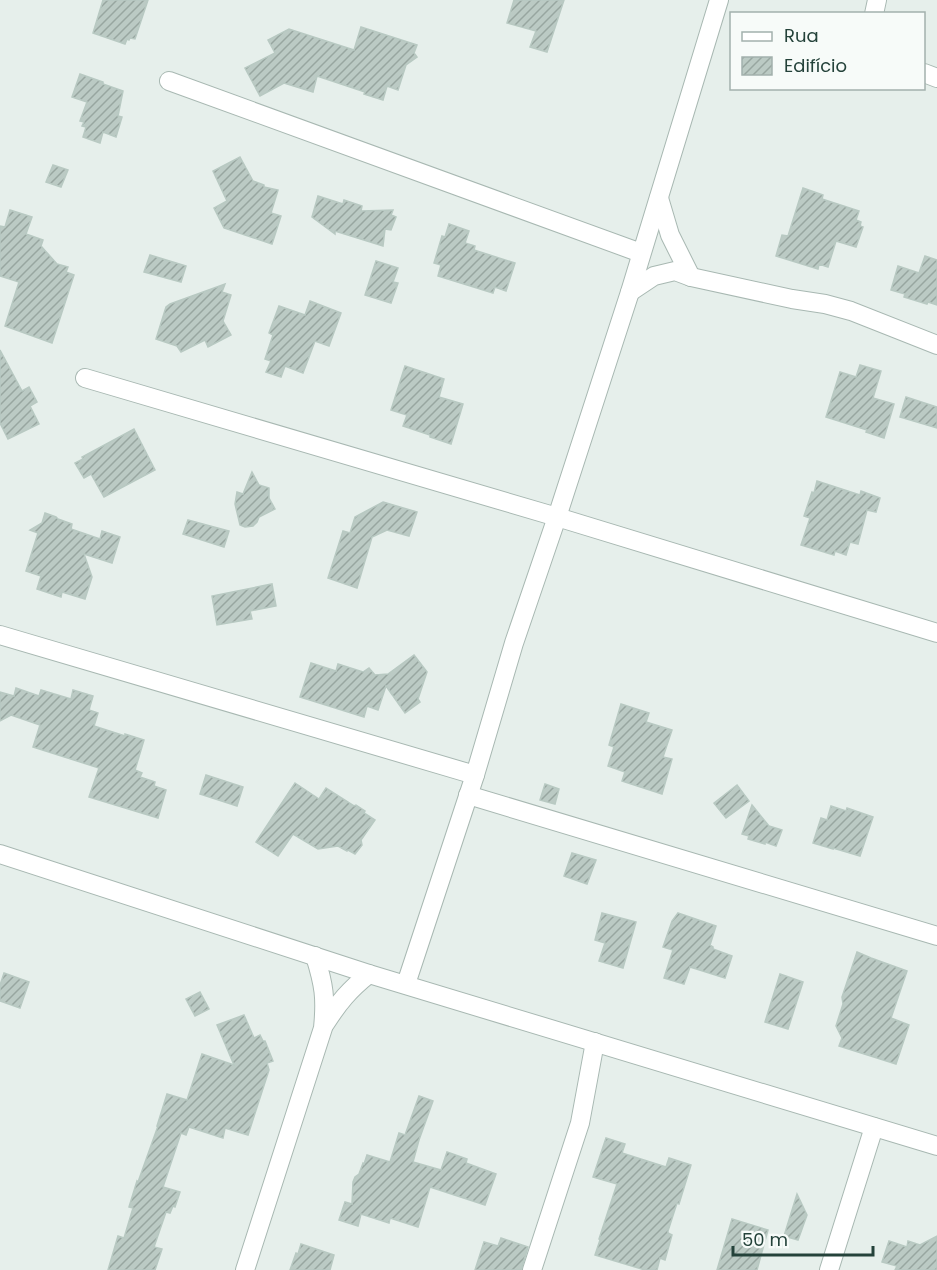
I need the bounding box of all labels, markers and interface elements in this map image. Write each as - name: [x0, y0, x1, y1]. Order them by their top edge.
- legend: [730, 12, 925, 90]
- text: Rua: [784, 23, 819, 48]
- text: Edifício: [784, 53, 847, 78]
- scale bar: [733, 1219, 872, 1257]
- text: 50 m: [742, 1227, 788, 1252]

